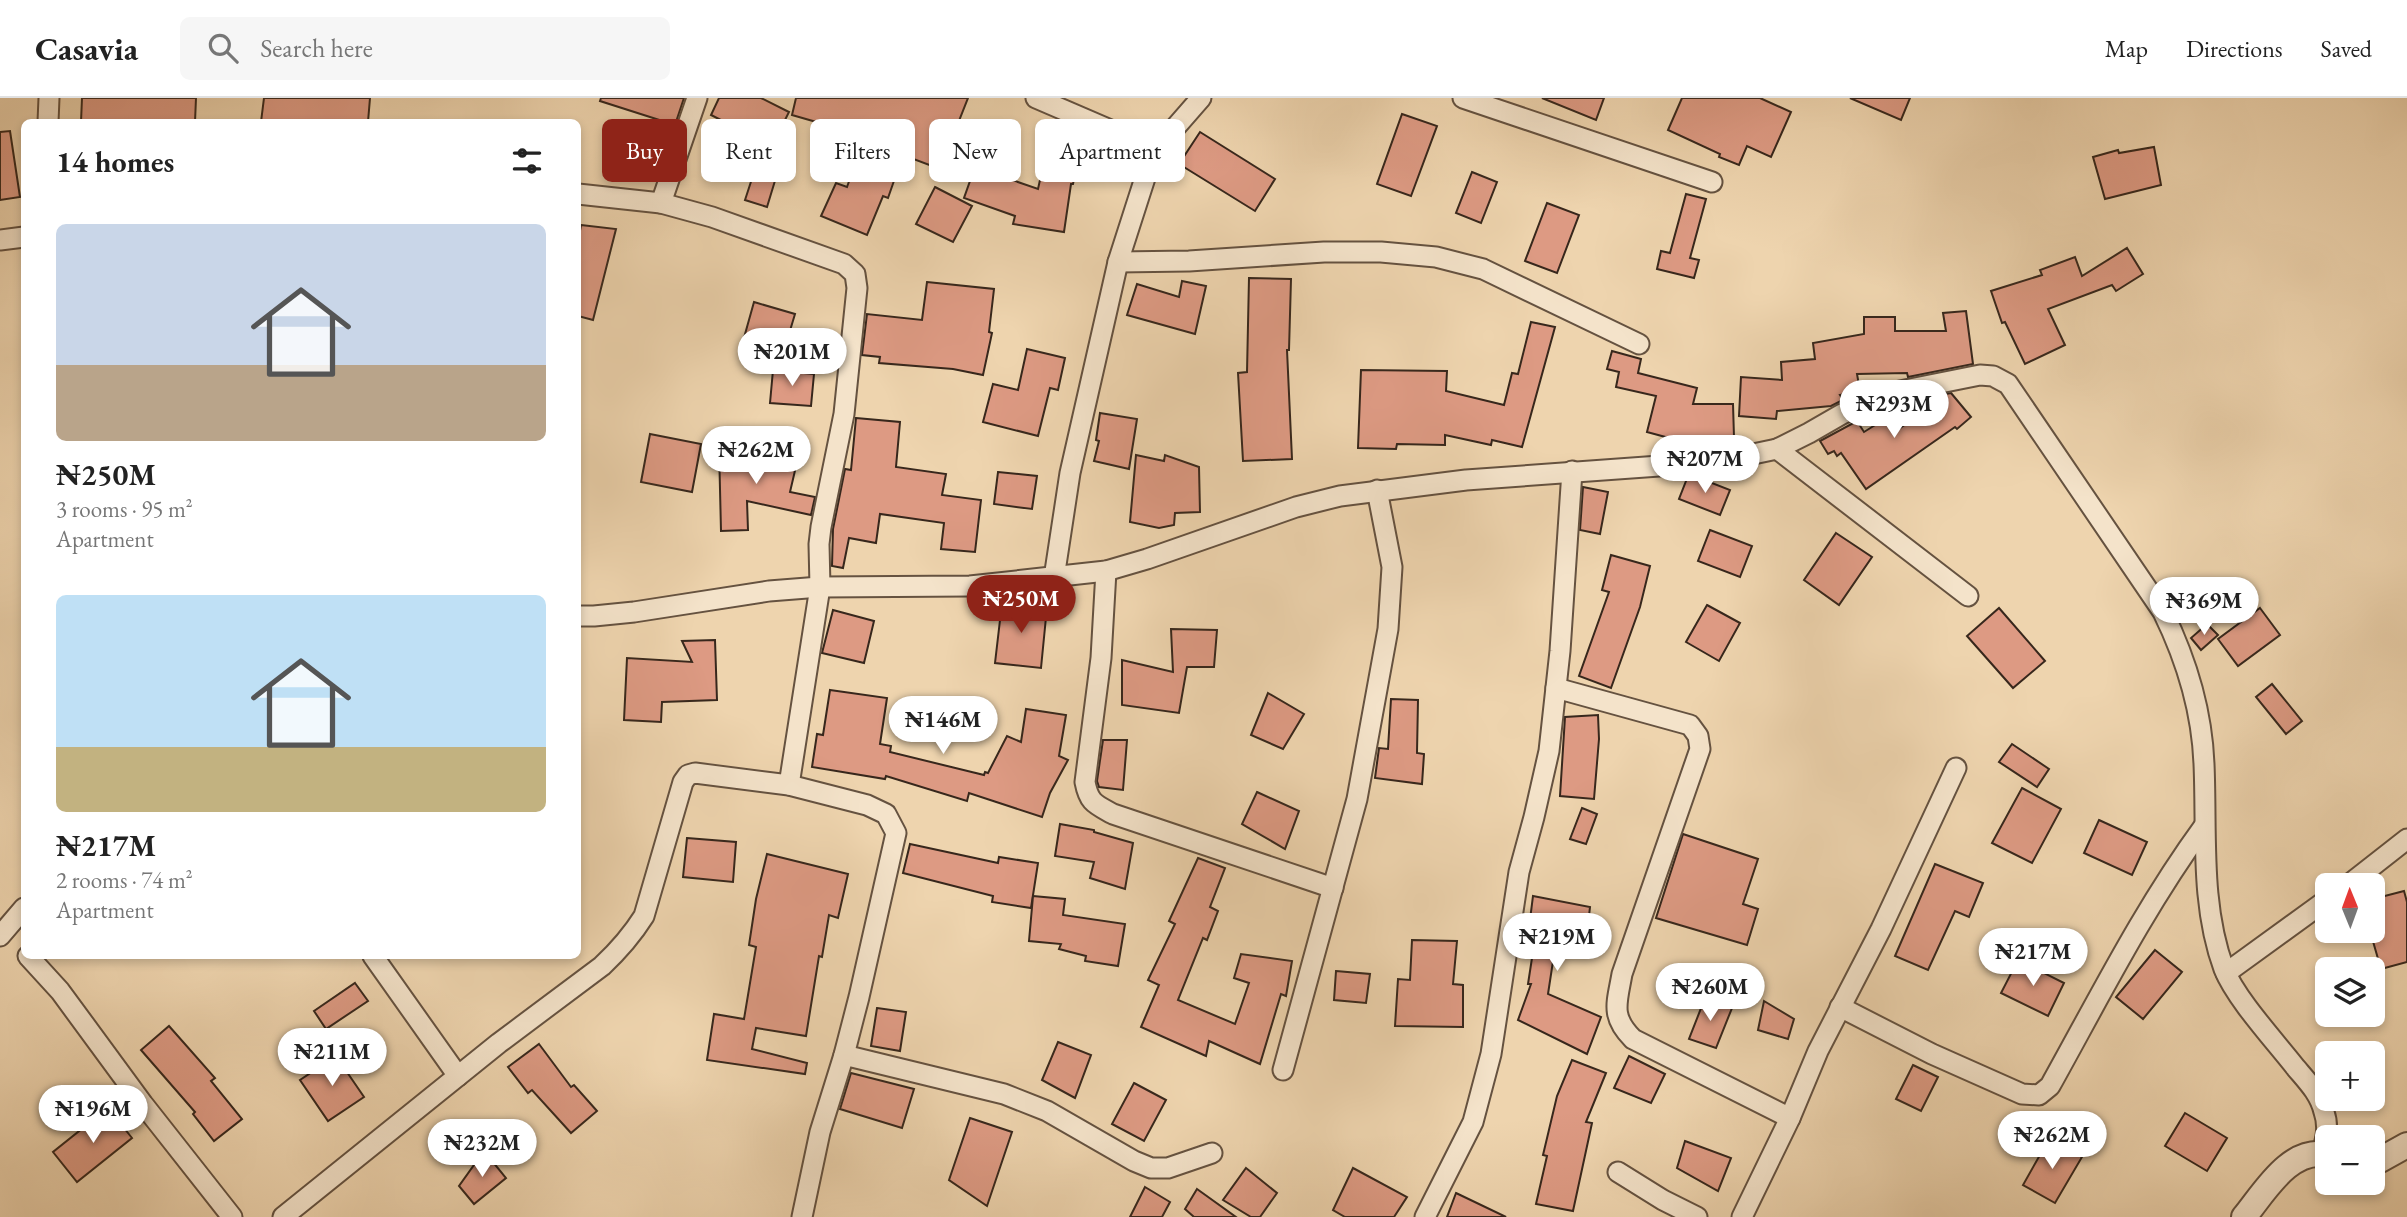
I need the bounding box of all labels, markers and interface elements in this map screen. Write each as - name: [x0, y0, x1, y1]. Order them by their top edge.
- search box: [180, 17, 670, 80]
- text: Casavia: [35, 27, 138, 70]
- icon: search: [204, 29, 242, 67]
- text: Search here: [260, 31, 373, 65]
- text: Map: [2105, 33, 2148, 64]
- text: Directions: [2186, 33, 2283, 64]
- text: Saved: [2321, 33, 2372, 64]
- chip: Buy: [602, 119, 687, 182]
- chip: Rent: [701, 119, 796, 182]
- chip: Filters: [810, 119, 915, 182]
- chip: New: [929, 119, 1021, 182]
- chip: Apartment: [1035, 119, 1185, 182]
- text: 14 homes: [56, 142, 174, 181]
- icon: filters: [508, 142, 546, 180]
- icon: home: [238, 269, 364, 395]
- pin: ₦201M: [743, 328, 841, 388]
- text: ₦201M: [754, 336, 830, 366]
- pin: ₦293M: [1845, 380, 1943, 440]
- text: ₦293M: [1856, 388, 1932, 418]
- pin: ₦262M: [707, 426, 805, 486]
- text: ₦262M: [718, 434, 794, 464]
- pin: ₦207M: [1656, 436, 1754, 495]
- text: ₦207M: [1667, 443, 1743, 473]
- text: ₦250M: [56, 455, 156, 494]
- text: 3 rooms · 95 m²: [56, 494, 193, 524]
- text: Apartment: [56, 524, 154, 554]
- pin: ₦250M: [972, 575, 1070, 635]
- pin: ₦369M: [2155, 578, 2253, 637]
- text: ₦250M: [983, 583, 1059, 613]
- text: ₦369M: [2166, 585, 2242, 615]
- icon: home: [238, 640, 364, 766]
- pin: ₦146M: [894, 696, 992, 756]
- text: ₦146M: [905, 704, 981, 734]
- text: ₦217M: [56, 826, 156, 865]
- text: 2 rooms · 74 m²: [56, 865, 193, 895]
- north arrow: [2315, 873, 2385, 943]
- map controls: [2315, 873, 2385, 1195]
- text: Apartment: [56, 895, 154, 925]
- pin: ₦219M: [1508, 914, 1606, 973]
- text: ₦219M: [1519, 921, 1595, 951]
- pin: ₦217M: [1984, 928, 2082, 988]
- text: ₦217M: [1995, 936, 2071, 966]
- button: layers: [2315, 957, 2385, 1027]
- pin: ₦260M: [1661, 964, 1759, 1023]
- text: ₦260M: [1672, 971, 1748, 1001]
- pin: ₦211M: [283, 1028, 381, 1088]
- text: ₦211M: [294, 1036, 370, 1066]
- button: +: [2315, 1041, 2385, 1111]
- pin: ₦196M: [44, 1086, 142, 1145]
- text: ₦196M: [55, 1093, 131, 1123]
- pin: ₦262M: [2003, 1112, 2101, 1171]
- pin: ₦232M: [433, 1119, 531, 1179]
- text: ₦262M: [2014, 1119, 2090, 1149]
- button: −: [2315, 1125, 2385, 1195]
- text: ₦232M: [444, 1127, 520, 1157]

